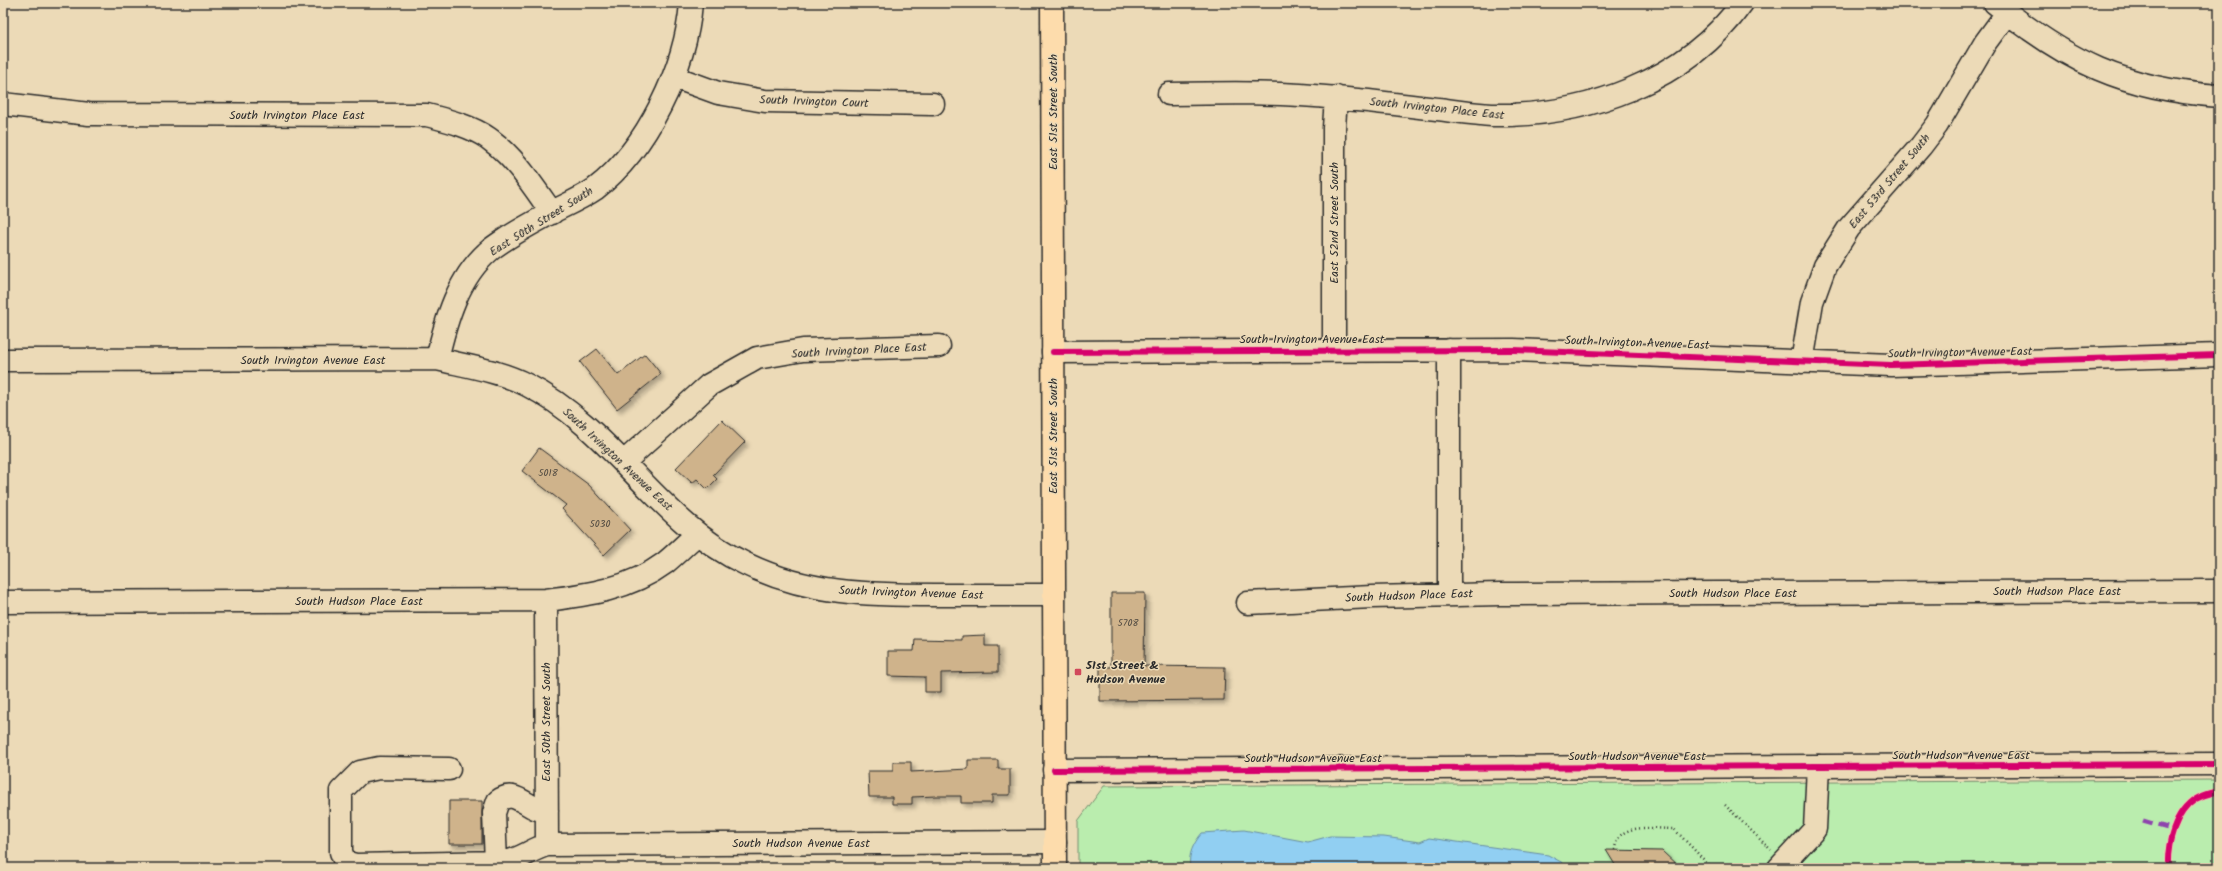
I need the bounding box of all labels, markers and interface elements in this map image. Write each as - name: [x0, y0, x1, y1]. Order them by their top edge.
- street label: East 51st Street South: [1044, 54, 1063, 170]
- street label: South Irvington Court: [759, 90, 869, 112]
- street label: South Irvington Place East: [1369, 91, 1506, 125]
- street label: South Irvington Place East: [229, 106, 365, 125]
- street label: East 53rd Street South: [1843, 129, 1935, 233]
- street label: East 52nd Street South: [1325, 162, 1344, 284]
- street label: East 50th Street South: [485, 181, 597, 261]
- street label: South Irvington Avenue East: [1239, 330, 1385, 349]
- street label: South Irvington Avenue East: [1564, 331, 1710, 355]
- street label: South Irvington Place East: [791, 337, 928, 363]
- street label: South Irvington Avenue East: [1887, 341, 2033, 363]
- street label: South Irvington Avenue East: [240, 351, 386, 370]
- street label: East 51st Street South: [1044, 378, 1063, 494]
- street label: South Irvington Avenue East: [558, 403, 678, 516]
- house number: 5018: [538, 465, 559, 481]
- house number: 5030: [589, 516, 611, 532]
- street label: South Irvington Avenue East: [838, 581, 984, 605]
- street label: South Hudson Place East: [1993, 582, 2121, 601]
- street label: South Hudson Place East: [1345, 584, 1474, 608]
- street label: South Hudson Place East: [1669, 584, 1797, 603]
- street label: South Hudson Place East: [295, 592, 423, 611]
- house number: 5708: [1118, 615, 1139, 631]
- place label: 51st Street & Hudson Avenue: [1085, 656, 1165, 689]
- street label: East 50th Street South: [537, 662, 556, 782]
- marker: 51st Street & Hudson Avenue: [1073, 667, 1083, 677]
- street label: South Hudson Avenue East: [1892, 746, 2030, 765]
- street label: South Hudson Avenue East: [1568, 747, 1706, 766]
- street label: South Hudson Avenue East: [1244, 749, 1382, 768]
- street label: South Hudson Avenue East: [732, 834, 870, 853]

